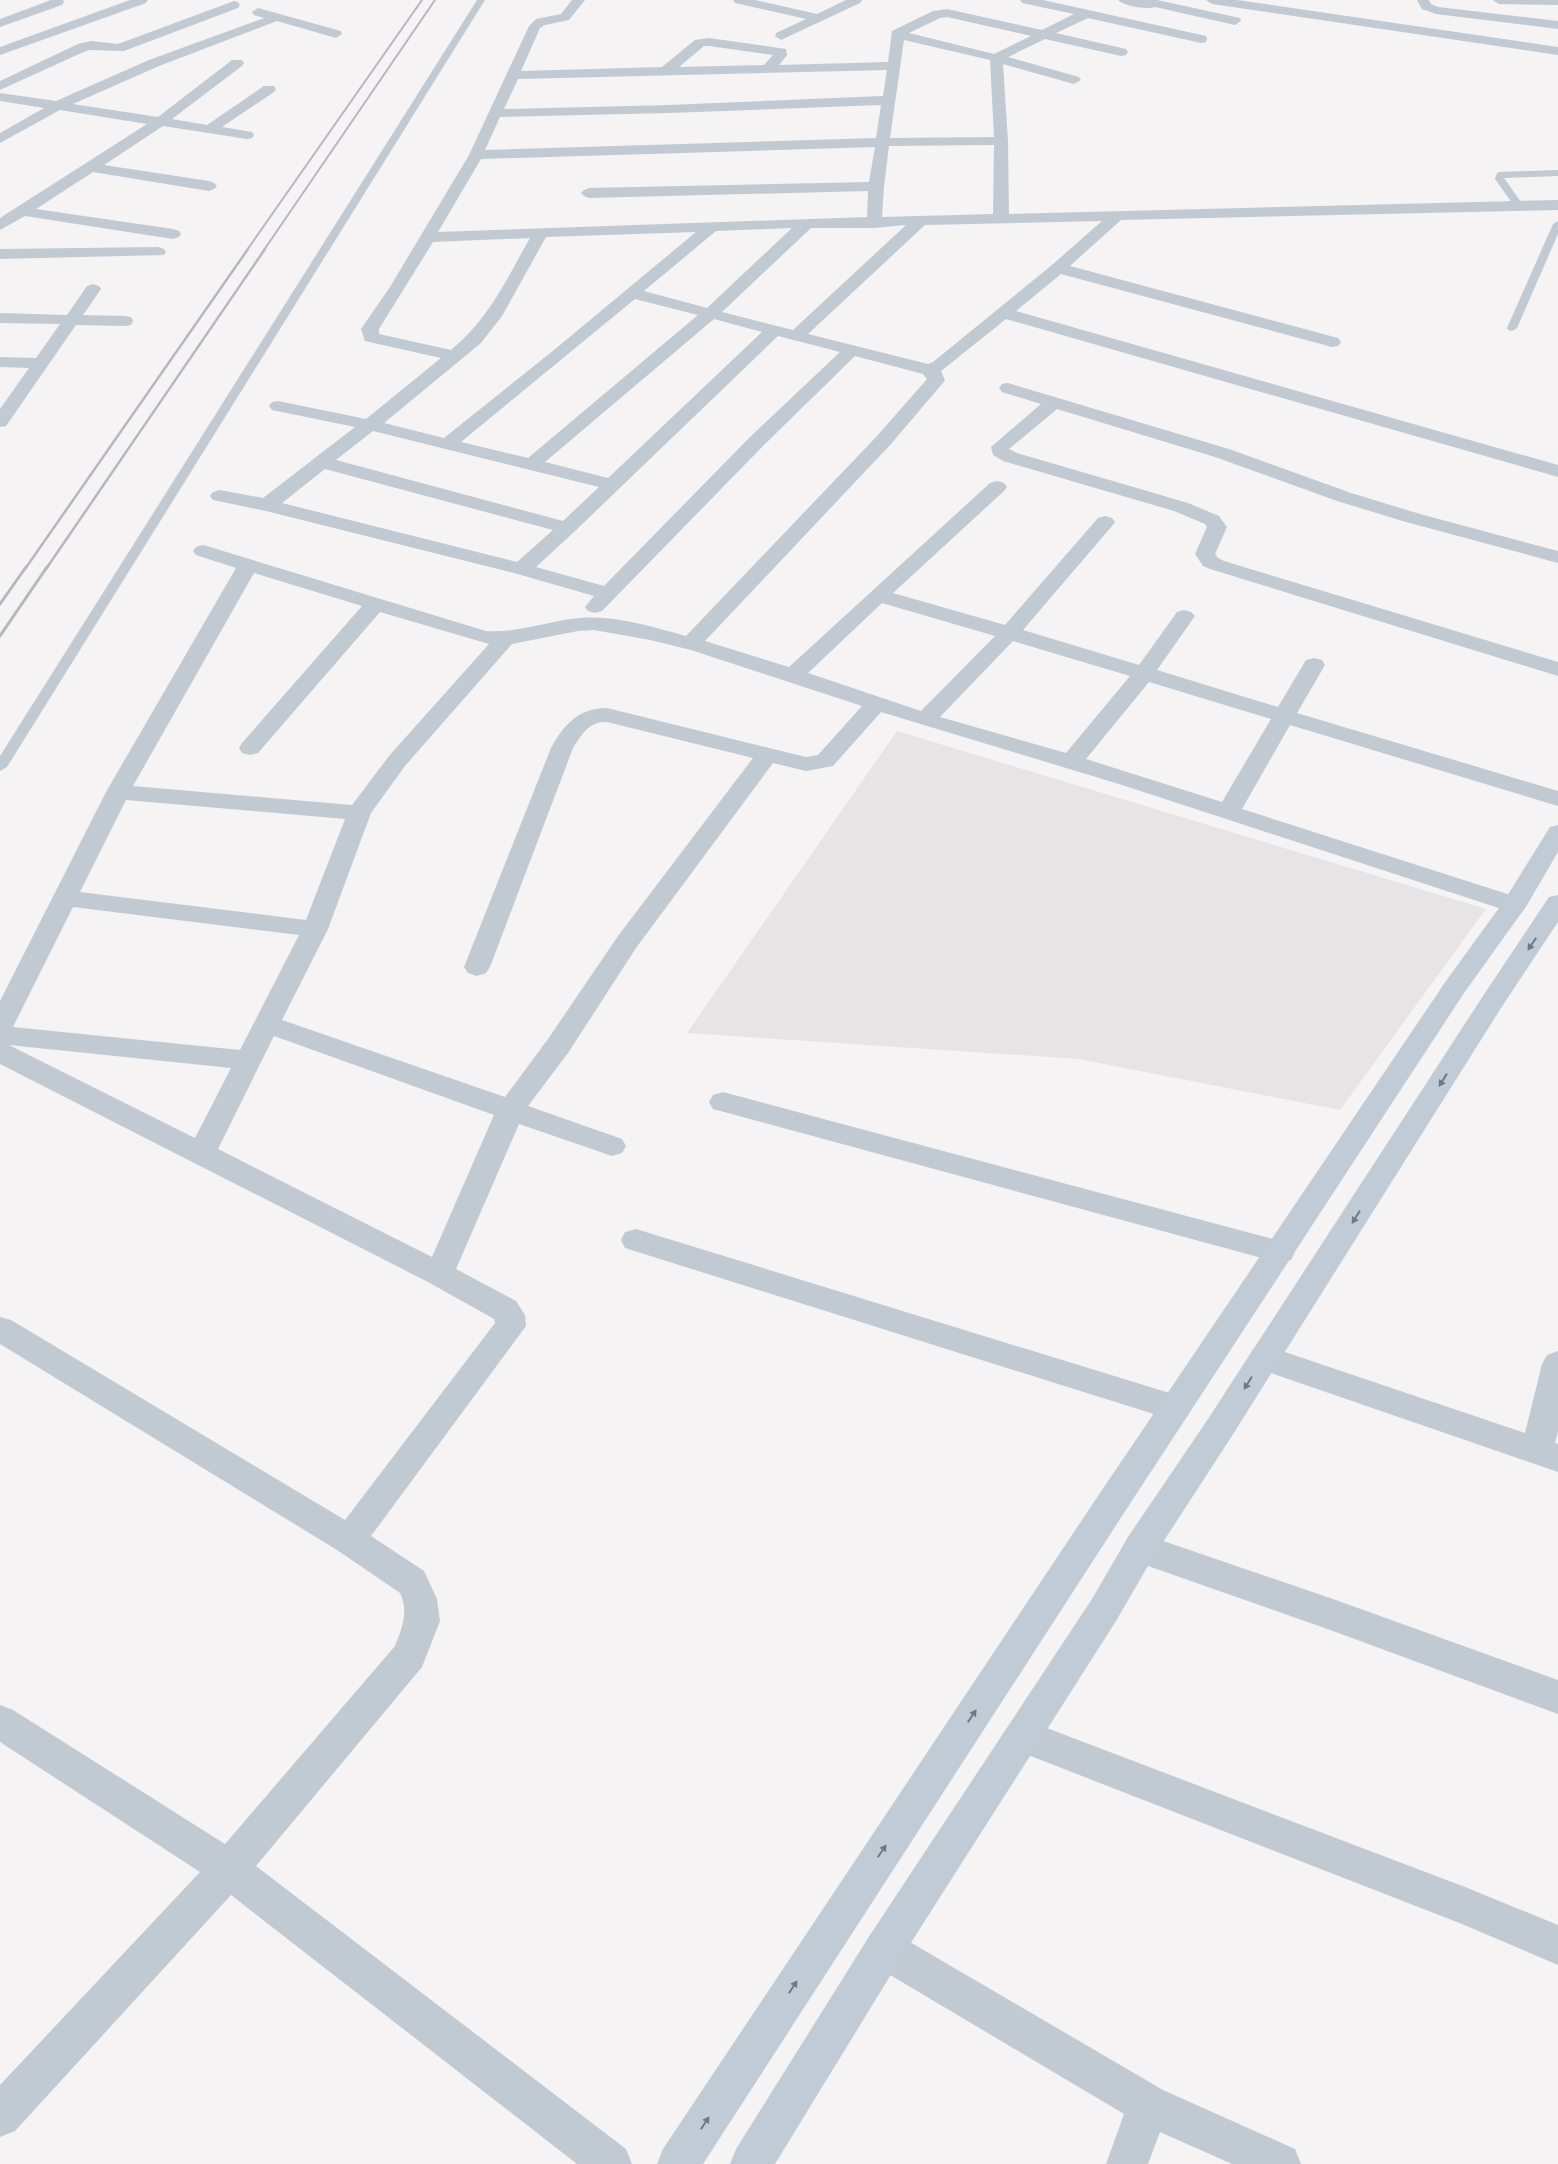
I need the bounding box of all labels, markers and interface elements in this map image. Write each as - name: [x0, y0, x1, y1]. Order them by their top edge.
- one-way arrow: [1527, 938, 1536, 951]
- one-way arrow: [1438, 1074, 1447, 1087]
- one-way arrow: [1351, 1211, 1360, 1224]
- one-way arrow: [1244, 1377, 1253, 1390]
- one-way arrow: [967, 1709, 977, 1722]
- one-way arrow: [877, 1844, 887, 1858]
- one-way arrow: [788, 1980, 798, 1994]
- one-way arrow: [700, 2116, 709, 2130]

